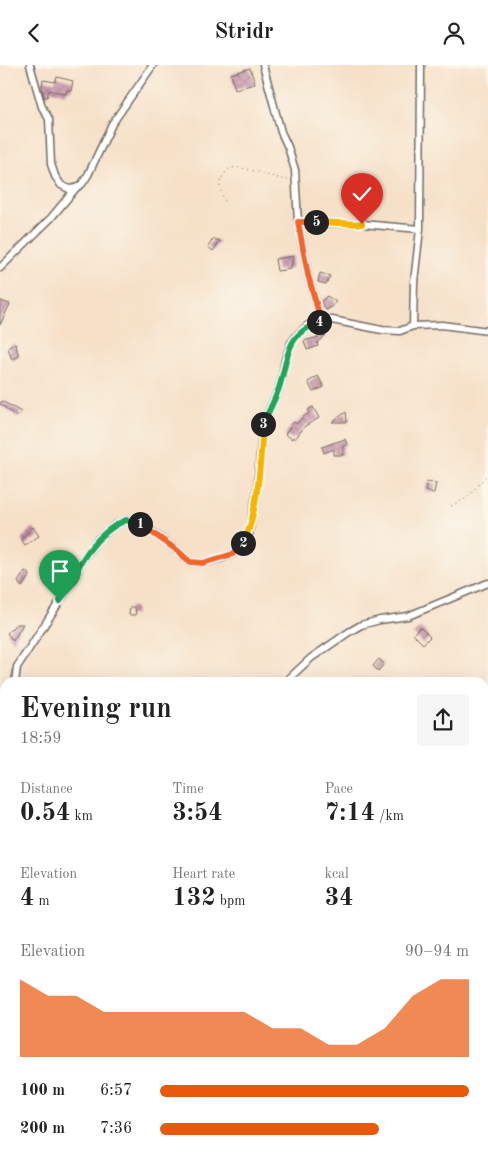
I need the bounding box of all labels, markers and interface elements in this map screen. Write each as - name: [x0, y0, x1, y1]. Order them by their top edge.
- icon: back: [20, 19, 48, 47]
- icon: person: [440, 19, 468, 47]
- text: Stridr: [214, 21, 274, 43]
- pin: [341, 173, 383, 224]
- icon: check: [348, 180, 376, 208]
- pin: 5: [304, 209, 328, 235]
- text: 5: [312, 215, 321, 229]
- pin: 4: [306, 309, 332, 335]
- text: 4: [315, 315, 324, 329]
- pin: 3: [250, 411, 276, 437]
- text: 3: [259, 417, 268, 431]
- pin: 1: [128, 511, 152, 537]
- text: 1: [136, 517, 145, 531]
- pin: 2: [230, 531, 256, 555]
- text: 2: [239, 536, 248, 550]
- pin: [39, 550, 81, 601]
- icon: arrive: [46, 557, 74, 585]
- button: share: [417, 694, 469, 746]
- text: Evening run: [20, 696, 172, 724]
- text: 18:59: [20, 731, 62, 747]
- text: Distance: [20, 782, 73, 796]
- text: Time: [172, 782, 204, 796]
- text: Pace: [325, 782, 353, 796]
- text: 0.54: [20, 801, 71, 826]
- text: 3:54: [172, 801, 223, 826]
- text: 7:14: [325, 801, 375, 826]
- text: km: [71, 809, 93, 823]
- text: /km: [375, 809, 404, 823]
- text: Elevation: [20, 867, 77, 881]
- text: Heart rate: [172, 867, 235, 881]
- text: kcal: [325, 867, 349, 881]
- text: 4: [20, 886, 35, 911]
- text: 132: [172, 886, 216, 911]
- text: 34: [325, 886, 354, 911]
- text: m: [35, 894, 50, 908]
- text: bpm: [216, 894, 245, 908]
- text: Elevation: [20, 944, 85, 960]
- text: 90–94 m: [405, 944, 469, 960]
- text: 100 m: [20, 1083, 65, 1099]
- text: 6:57: [100, 1083, 132, 1099]
- text: 200 m: [20, 1121, 65, 1137]
- text: 7:36: [100, 1121, 132, 1137]

